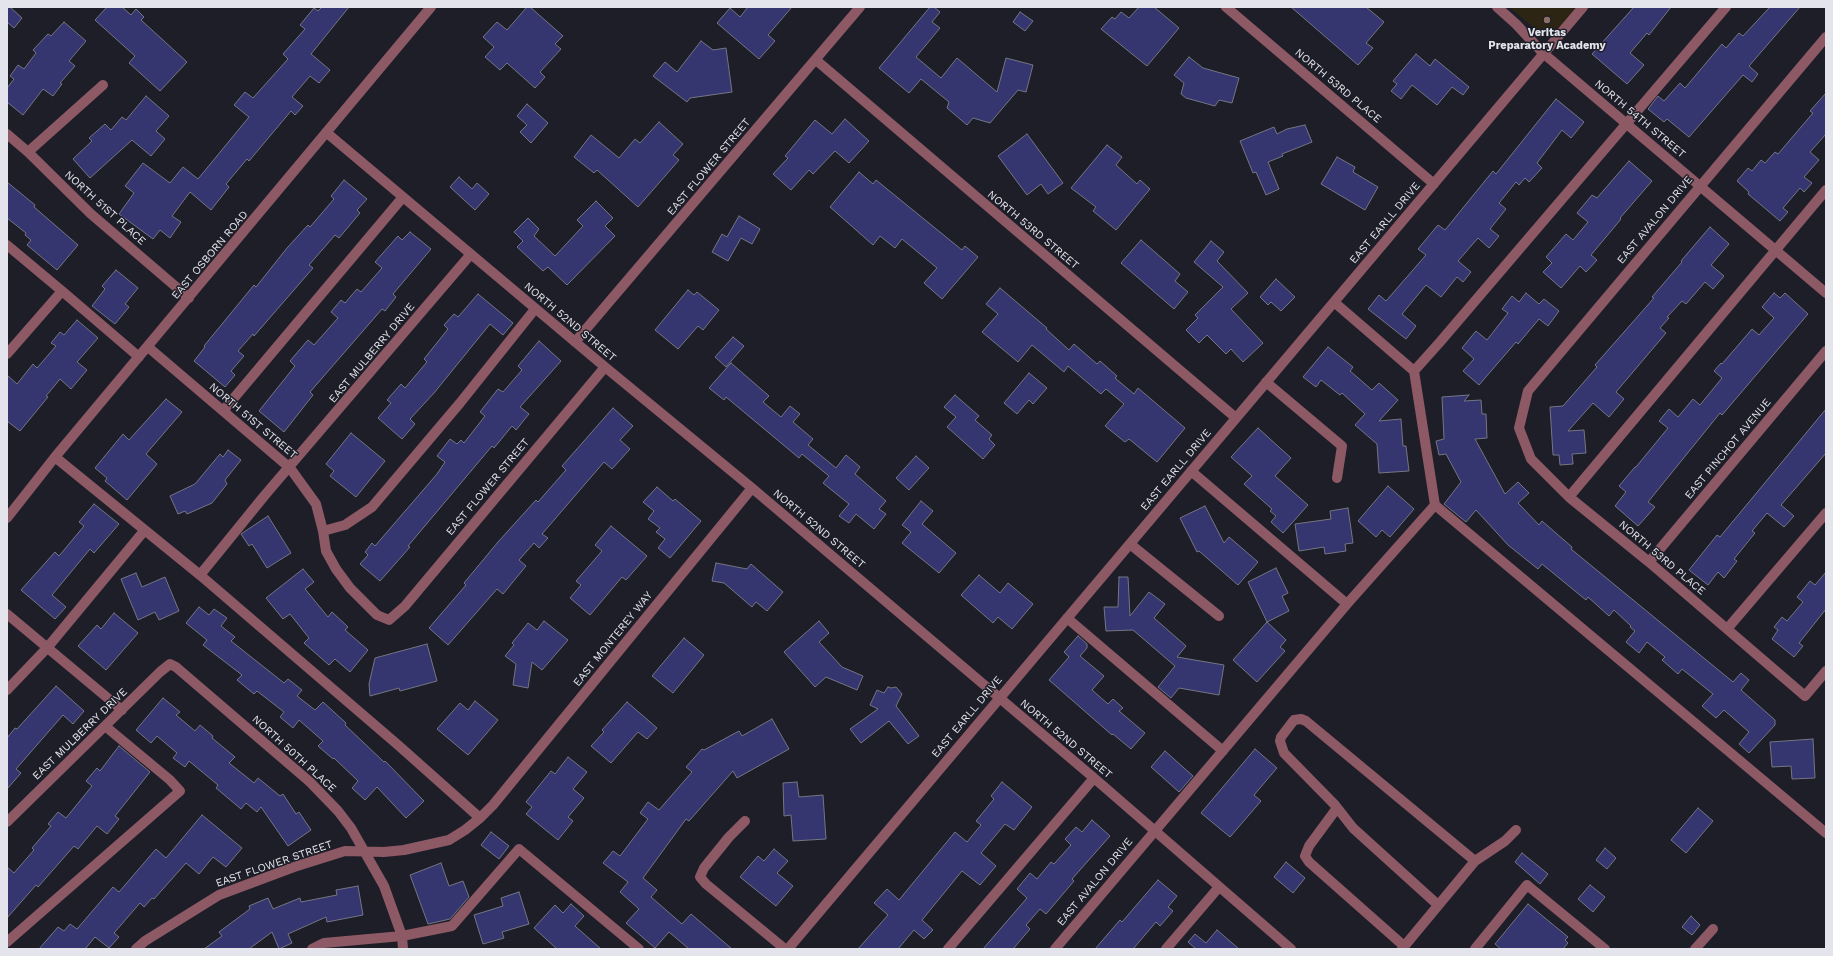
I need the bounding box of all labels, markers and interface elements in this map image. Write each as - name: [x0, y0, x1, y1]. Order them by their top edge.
- marker: Veritas Preparatory Academy: [1542, 15, 1552, 25]
- place label: Veritas Preparatory Academy: [1488, 26, 1606, 52]
- street label: NORTH 53RD PLACE: [1292, 46, 1384, 126]
- street label: NORTH 54TH STREET: [1592, 77, 1688, 161]
- street label: EAST FLOWER STREET: [665, 116, 753, 218]
- street label: NORTH 51ST PLACE: [62, 168, 148, 248]
- street label: EAST AVALON DRIVE: [1614, 173, 1696, 267]
- street label: EAST EARLL DRIVE: [1347, 180, 1423, 266]
- street label: NORTH 53RD STREET: [985, 188, 1081, 272]
- street label: EAST OSBORN ROAD: [169, 208, 251, 302]
- street label: NORTH 52ND STREET: [521, 280, 619, 364]
- street label: EAST MULBERRY DRIVE: [326, 300, 418, 406]
- street label: NORTH 51ST STREET: [206, 380, 300, 462]
- street label: EAST PINCHOT AVENUE: [1682, 396, 1774, 502]
- street label: EAST EARLL DRIVE: [1138, 427, 1214, 513]
- street label: EAST FLOWER STREET: [444, 436, 532, 538]
- street label: NORTH 52ND STREET: [770, 487, 868, 571]
- street label: NORTH 53RD PLACE: [1616, 518, 1708, 598]
- street label: EAST MONTEREY WAY: [571, 589, 655, 689]
- street label: EAST EARLL DRIVE: [929, 674, 1005, 760]
- street label: EAST MULBERRY DRIVE: [30, 685, 130, 783]
- street label: NORTH 52ND STREET: [1017, 697, 1115, 781]
- street label: NORTH 50TH PLACE: [249, 713, 339, 795]
- street label: EAST AVALON DRIVE: [1054, 835, 1136, 929]
- street label: EAST FLOWER STREET: [214, 838, 334, 890]

